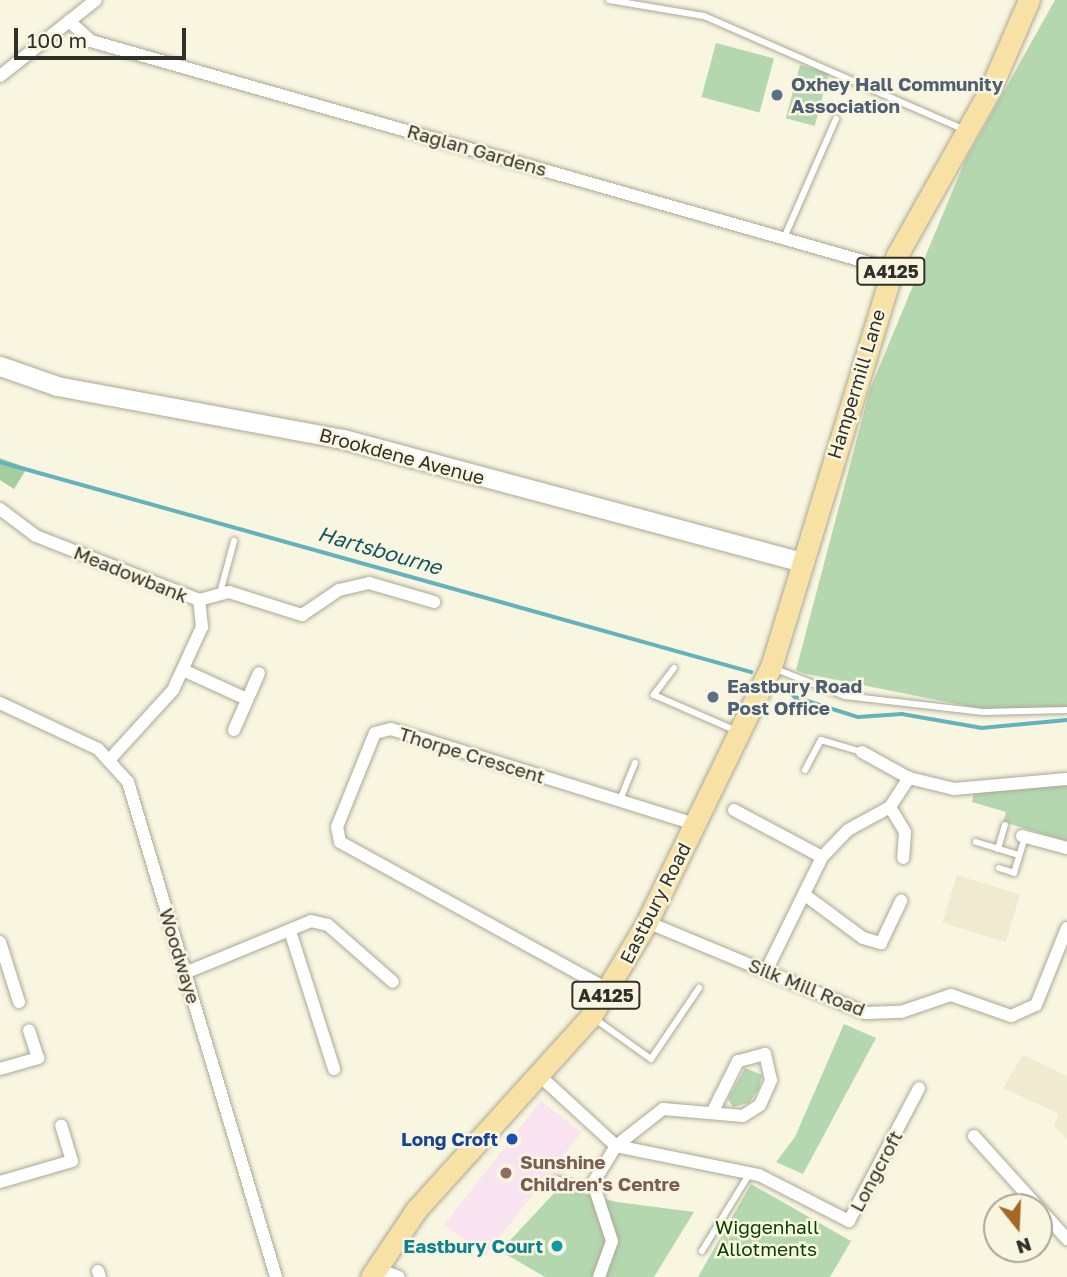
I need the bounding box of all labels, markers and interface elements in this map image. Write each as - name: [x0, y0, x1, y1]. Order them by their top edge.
- scale bar: [18, 14, 189, 58]
- text: 100 m: [27, 27, 87, 53]
- place label: Oxhey Hall Community Association: [791, 73, 1003, 117]
- marker: Oxhey Hall Community Association: [769, 87, 785, 103]
- street label: Raglan Gardens: [405, 119, 549, 181]
- road number: A4125: [856, 256, 926, 286]
- street label: Hampermill Lane: [822, 306, 890, 462]
- street label: Brookdene Avenue: [317, 423, 487, 489]
- water label: Hartsbourne: [315, 520, 445, 580]
- street label: Meadowbank: [71, 541, 191, 607]
- place label: Eastbury Road Post Office: [727, 675, 862, 719]
- marker: Eastbury Road Post Office: [705, 689, 721, 705]
- street label: Thorpe Crescent: [396, 722, 548, 788]
- street label: Eastbury Road: [615, 839, 695, 967]
- street label: Woodwaye: [155, 906, 205, 1006]
- street label: Silk Mill Road: [745, 953, 869, 1021]
- road number: A4125: [571, 980, 641, 1010]
- street label: Longcroft: [845, 1126, 907, 1216]
- place label: Long Croft: [401, 1128, 498, 1150]
- marker: Long Croft: [504, 1131, 520, 1147]
- place label: Sunshine Children's Centre: [520, 1151, 680, 1195]
- marker: Sunshine Children's Centre: [498, 1165, 514, 1181]
- north arrow: [983, 1193, 1053, 1263]
- park label: Wiggenhall Allotments: [715, 1216, 819, 1260]
- text: N: [1014, 1233, 1034, 1260]
- place label: Eastbury Court: [403, 1235, 543, 1257]
- marker: Eastbury Court: [549, 1238, 565, 1254]

